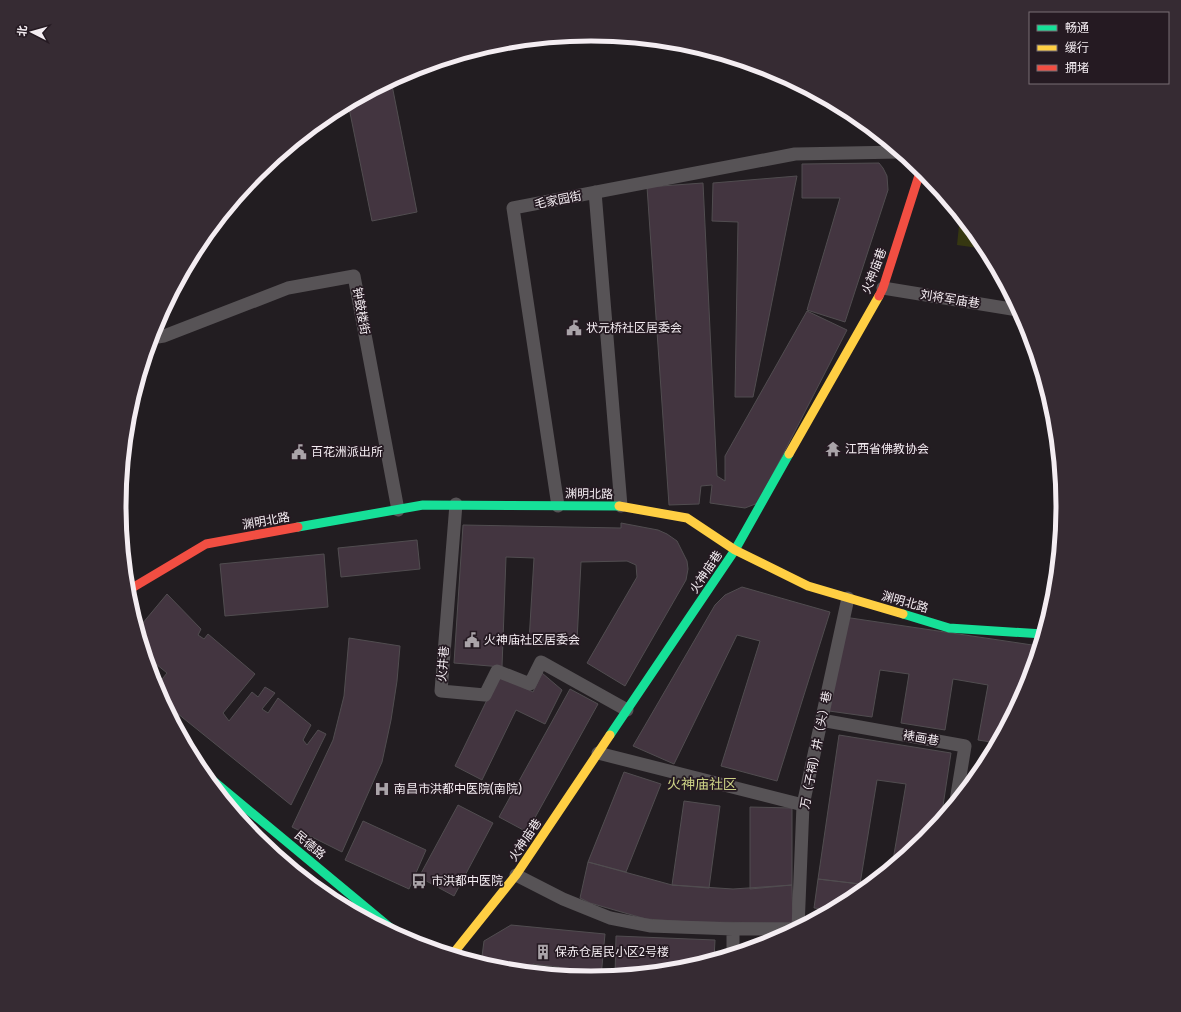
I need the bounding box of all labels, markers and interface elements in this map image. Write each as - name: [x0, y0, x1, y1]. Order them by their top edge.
- north arrow: [12, 12, 52, 52]
- legend: [1029, 12, 1169, 84]
- text: 畅通: [1065, 21, 1089, 35]
- text: 北: [16, 25, 30, 37]
- text: 缓行: [1065, 41, 1089, 55]
- text: 拥堵: [1065, 61, 1089, 75]
- street label: 毛家园街: [533, 189, 583, 211]
- street label: 火神庙巷: [859, 246, 889, 296]
- street label: 钟鼓楼街: [350, 286, 372, 336]
- street label: 刘将军庙巷: [919, 287, 981, 311]
- public building icon: 状元桥社区居委会: [565, 319, 583, 337]
- place label: 状元桥社区居委会: [586, 321, 682, 335]
- temple icon: 江西省佛教协会: [824, 440, 842, 458]
- place label: 江西省佛教协会: [845, 442, 929, 456]
- public building icon: 百花洲派出所: [290, 443, 308, 461]
- place label: 百花洲派出所: [311, 445, 383, 459]
- street label: 渊明北路: [565, 487, 613, 501]
- street label: 渊明北路: [241, 510, 291, 532]
- street label: 火神庙巷: [687, 548, 725, 596]
- street label: 渊明北路: [880, 589, 930, 615]
- public building icon: 火神庙社区居委会: [463, 631, 481, 649]
- place label: 火神庙社区居委会: [484, 633, 580, 647]
- street label: 火井巷: [434, 645, 452, 683]
- street label: 万（子祠）井（头）巷: [798, 690, 834, 810]
- street label: 裱画巷: [902, 728, 940, 748]
- district label: 火神庙社区: [667, 776, 737, 793]
- hospital icon: 南昌市洪都中医院(南院): [373, 780, 391, 798]
- place label: 南昌市洪都中医院(南院): [394, 782, 522, 796]
- street label: 火神庙巷: [506, 816, 544, 864]
- street label: 民德路: [292, 828, 328, 862]
- bus stop icon: 市洪都中医院: [410, 872, 428, 890]
- place label: 市洪都中医院: [431, 874, 503, 888]
- building icon: 保赤仓居民小区2号楼: [534, 943, 552, 961]
- place label: 保赤仓居民小区2号楼: [555, 945, 669, 959]

